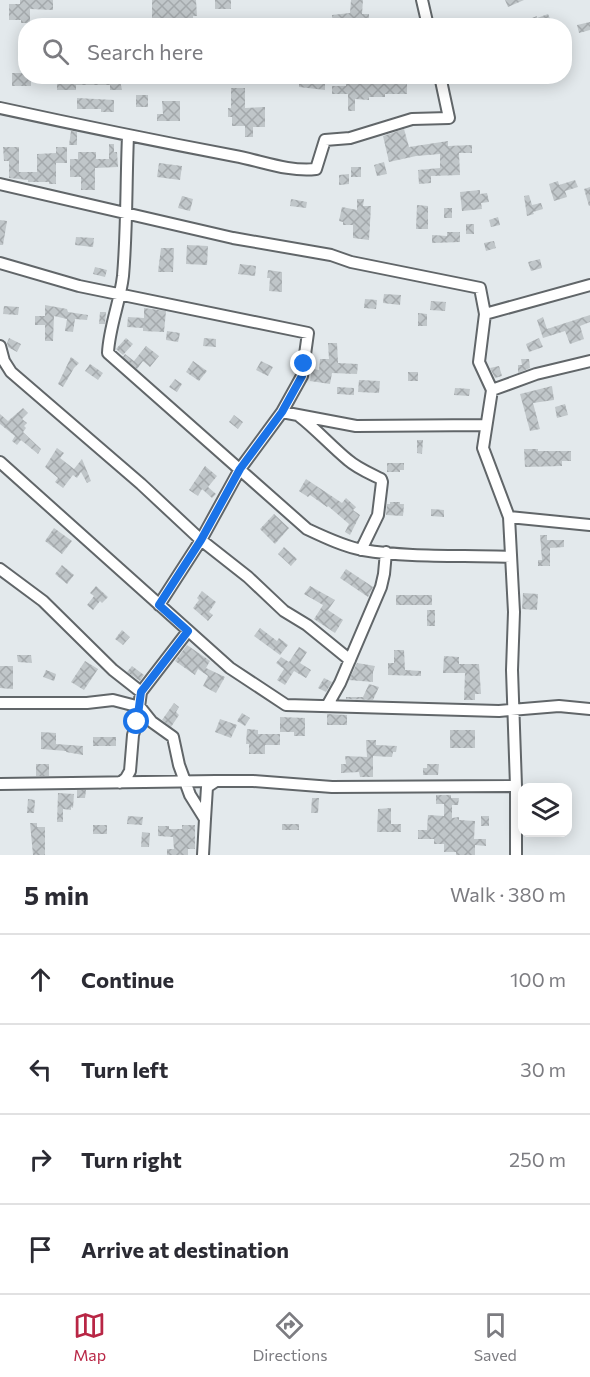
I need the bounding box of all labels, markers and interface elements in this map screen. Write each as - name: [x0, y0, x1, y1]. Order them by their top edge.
- search box: [18, 18, 572, 84]
- icon: search: [39, 35, 72, 68]
- text: Search here: [87, 38, 203, 65]
- route end: [290, 350, 316, 376]
- route start: [123, 708, 149, 734]
- map controls: [518, 783, 572, 837]
- button: layers: [518, 783, 572, 837]
- text: 5 min: [24, 879, 89, 910]
- text: Walk · 380 m: [450, 882, 566, 906]
- icon: ahead: [24, 963, 57, 996]
- text: Continue: [81, 966, 174, 993]
- text: 100 m: [510, 967, 566, 991]
- icon: left: [24, 1053, 57, 1086]
- text: Turn left: [81, 1056, 168, 1083]
- text: 30 m: [520, 1057, 566, 1081]
- icon: right: [24, 1143, 57, 1176]
- text: Turn right: [81, 1146, 182, 1173]
- text: 250 m: [509, 1147, 566, 1171]
- icon: arrive: [24, 1233, 57, 1266]
- text: Arrive at destination: [81, 1236, 289, 1263]
- tab: Map: [73, 1309, 106, 1364]
- tab: Directions: [252, 1309, 327, 1364]
- tab: Saved: [474, 1309, 517, 1364]

